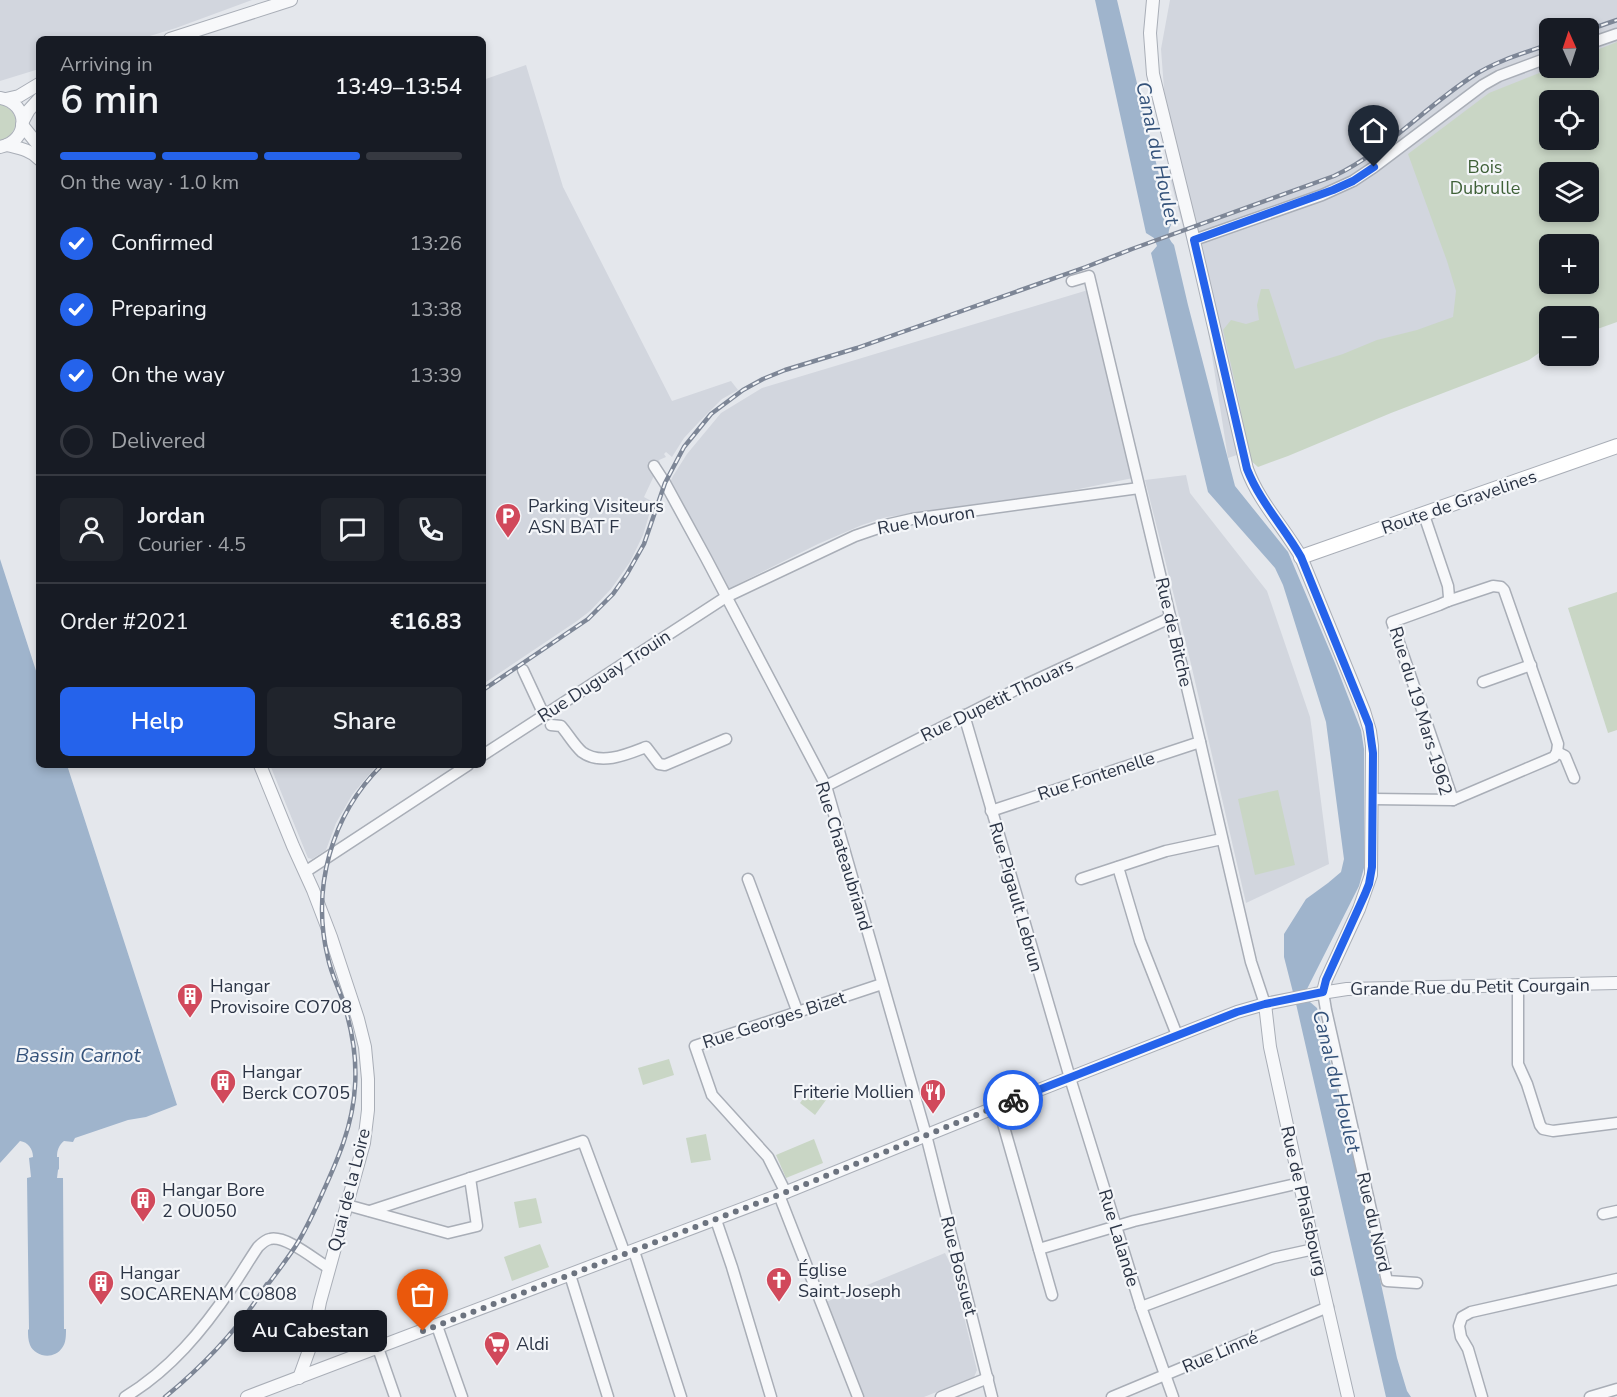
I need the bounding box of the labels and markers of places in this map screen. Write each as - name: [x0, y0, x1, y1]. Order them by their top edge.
- pin: [1348, 105, 1399, 167]
- place label: Parking Visiteurs ASN BAT F: [528, 494, 664, 539]
- parking icon: Parking Visiteurs ASN BAT F: [493, 501, 523, 539]
- place label: Hangar Provisoire CO708: [210, 974, 352, 1019]
- building icon: Hangar Provisoire CO708: [175, 981, 205, 1019]
- place label: Hangar Berck CO705: [242, 1060, 350, 1105]
- building icon: Hangar Berck CO705: [208, 1067, 238, 1105]
- restaurant icon: Friterie Mollien: [918, 1077, 948, 1115]
- place label: Friterie Mollien: [793, 1080, 914, 1104]
- place label: Hangar Bore 2 OU050: [162, 1178, 265, 1223]
- building icon: Hangar Bore 2 OU050: [128, 1185, 158, 1223]
- place label: Église Saint-Joseph: [798, 1258, 901, 1303]
- place label: Hangar SOCARENAM CO808: [120, 1261, 297, 1306]
- church icon: Église Saint-Joseph: [764, 1265, 794, 1303]
- building icon: Hangar SOCARENAM CO808: [86, 1268, 116, 1306]
- pin: [397, 1269, 448, 1331]
- callout: Au Cabestan: [234, 1310, 387, 1352]
- supermarket icon: Aldi: [482, 1329, 512, 1367]
- place label: Aldi: [516, 1332, 549, 1356]

